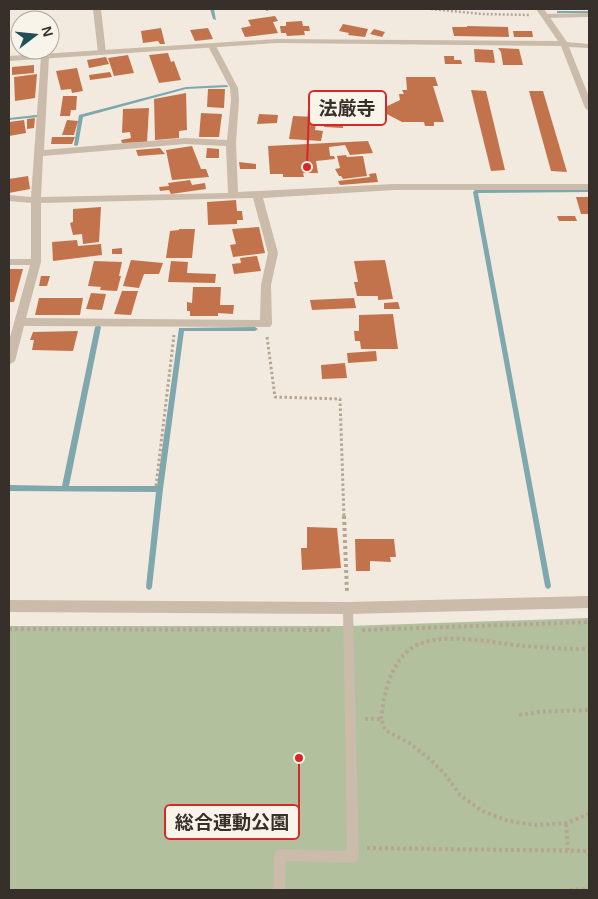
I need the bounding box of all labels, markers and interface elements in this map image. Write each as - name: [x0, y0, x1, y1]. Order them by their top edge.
- north arrow: [10, 10, 60, 60]
- text: N: [38, 24, 57, 38]
- callout: 法厳寺: [309, 91, 386, 125]
- text: 法厳寺: [318, 98, 376, 119]
- callout: 総合運動公園: [165, 805, 299, 839]
- text: 総合運動公園: [175, 812, 289, 833]

